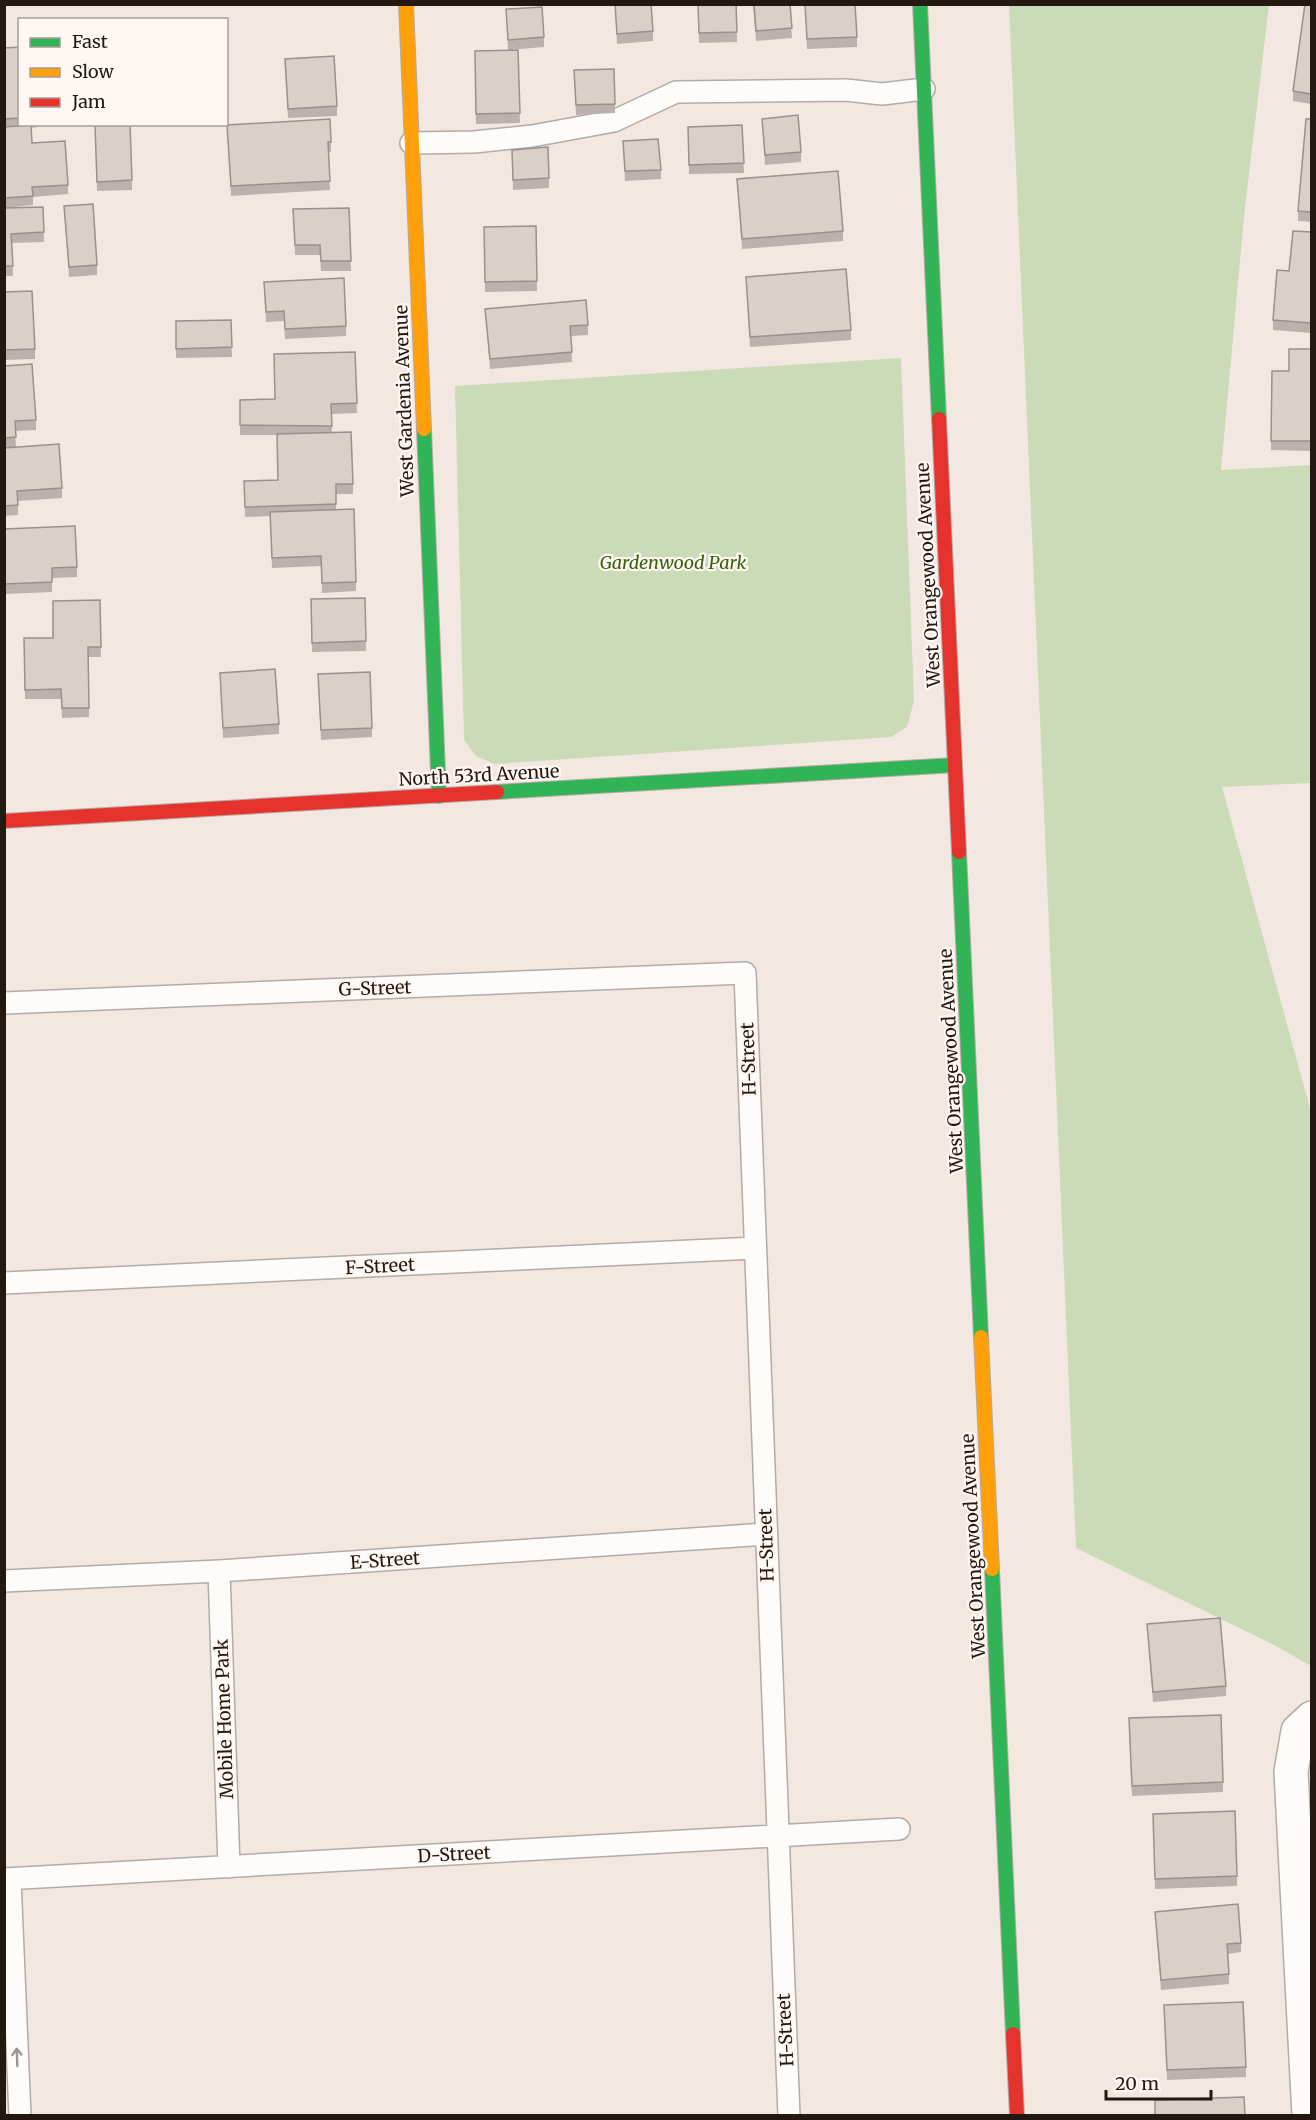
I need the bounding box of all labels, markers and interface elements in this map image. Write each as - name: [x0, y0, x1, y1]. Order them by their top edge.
- legend: [18, 18, 228, 126]
- text: Fast: [72, 30, 108, 53]
- text: Slow: [72, 60, 115, 83]
- text: Jam: [71, 90, 106, 113]
- street label: West Gardenia Avenue: [389, 305, 419, 498]
- street label: West Orangewood Avenue: [911, 462, 945, 689]
- park label: Gardenwood Park: [600, 551, 746, 574]
- street label: North 53rd Avenue: [398, 759, 560, 791]
- street label: West Orangewood Avenue: [934, 948, 968, 1175]
- street label: G-Street: [338, 975, 412, 1001]
- street label: H-Street: [735, 1022, 761, 1096]
- street label: F-Street: [345, 1253, 415, 1279]
- street label: West Orangewood Avenue: [956, 1433, 990, 1660]
- street label: H-Street: [753, 1508, 779, 1582]
- street label: E-Street: [349, 1546, 421, 1574]
- street label: Mobile Home Park: [210, 1638, 238, 1799]
- street label: D-Street: [417, 1841, 491, 1867]
- street label: H-Street: [772, 1993, 798, 2067]
- one-way arrow: [12, 2048, 23, 2068]
- scale bar: [1106, 2063, 1211, 2101]
- text: 20 m: [1115, 2072, 1159, 2095]

